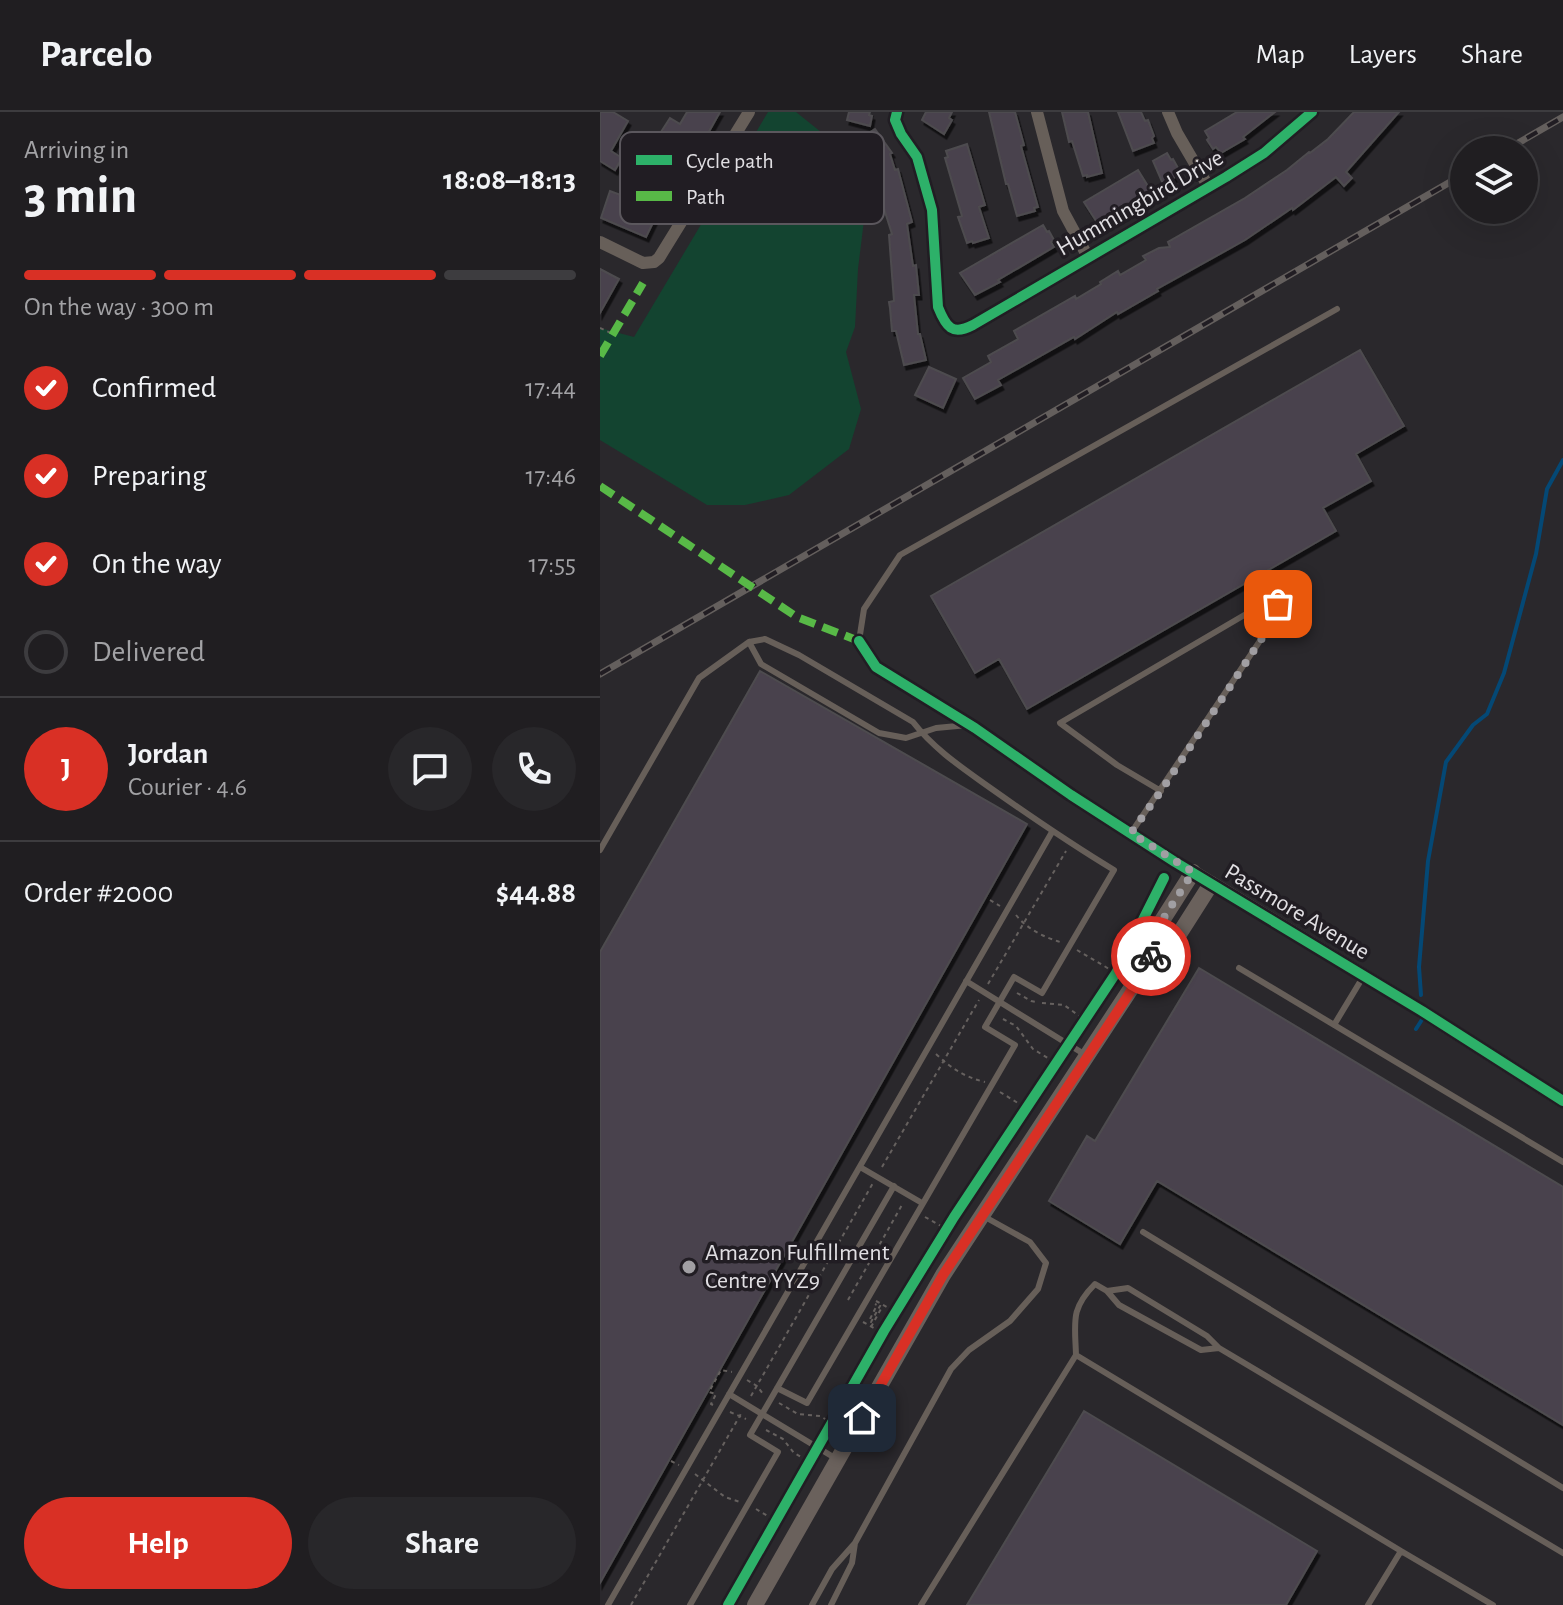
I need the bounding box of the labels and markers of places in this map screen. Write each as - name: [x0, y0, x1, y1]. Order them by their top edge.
- pin: [1244, 570, 1312, 638]
- place label: Amazon Fulfillment Centre YYZ9: [705, 1241, 890, 1293]
- marker: Amazon Fulfillment Centre YYZ9: [680, 1258, 698, 1276]
- pin: [828, 1384, 896, 1452]

